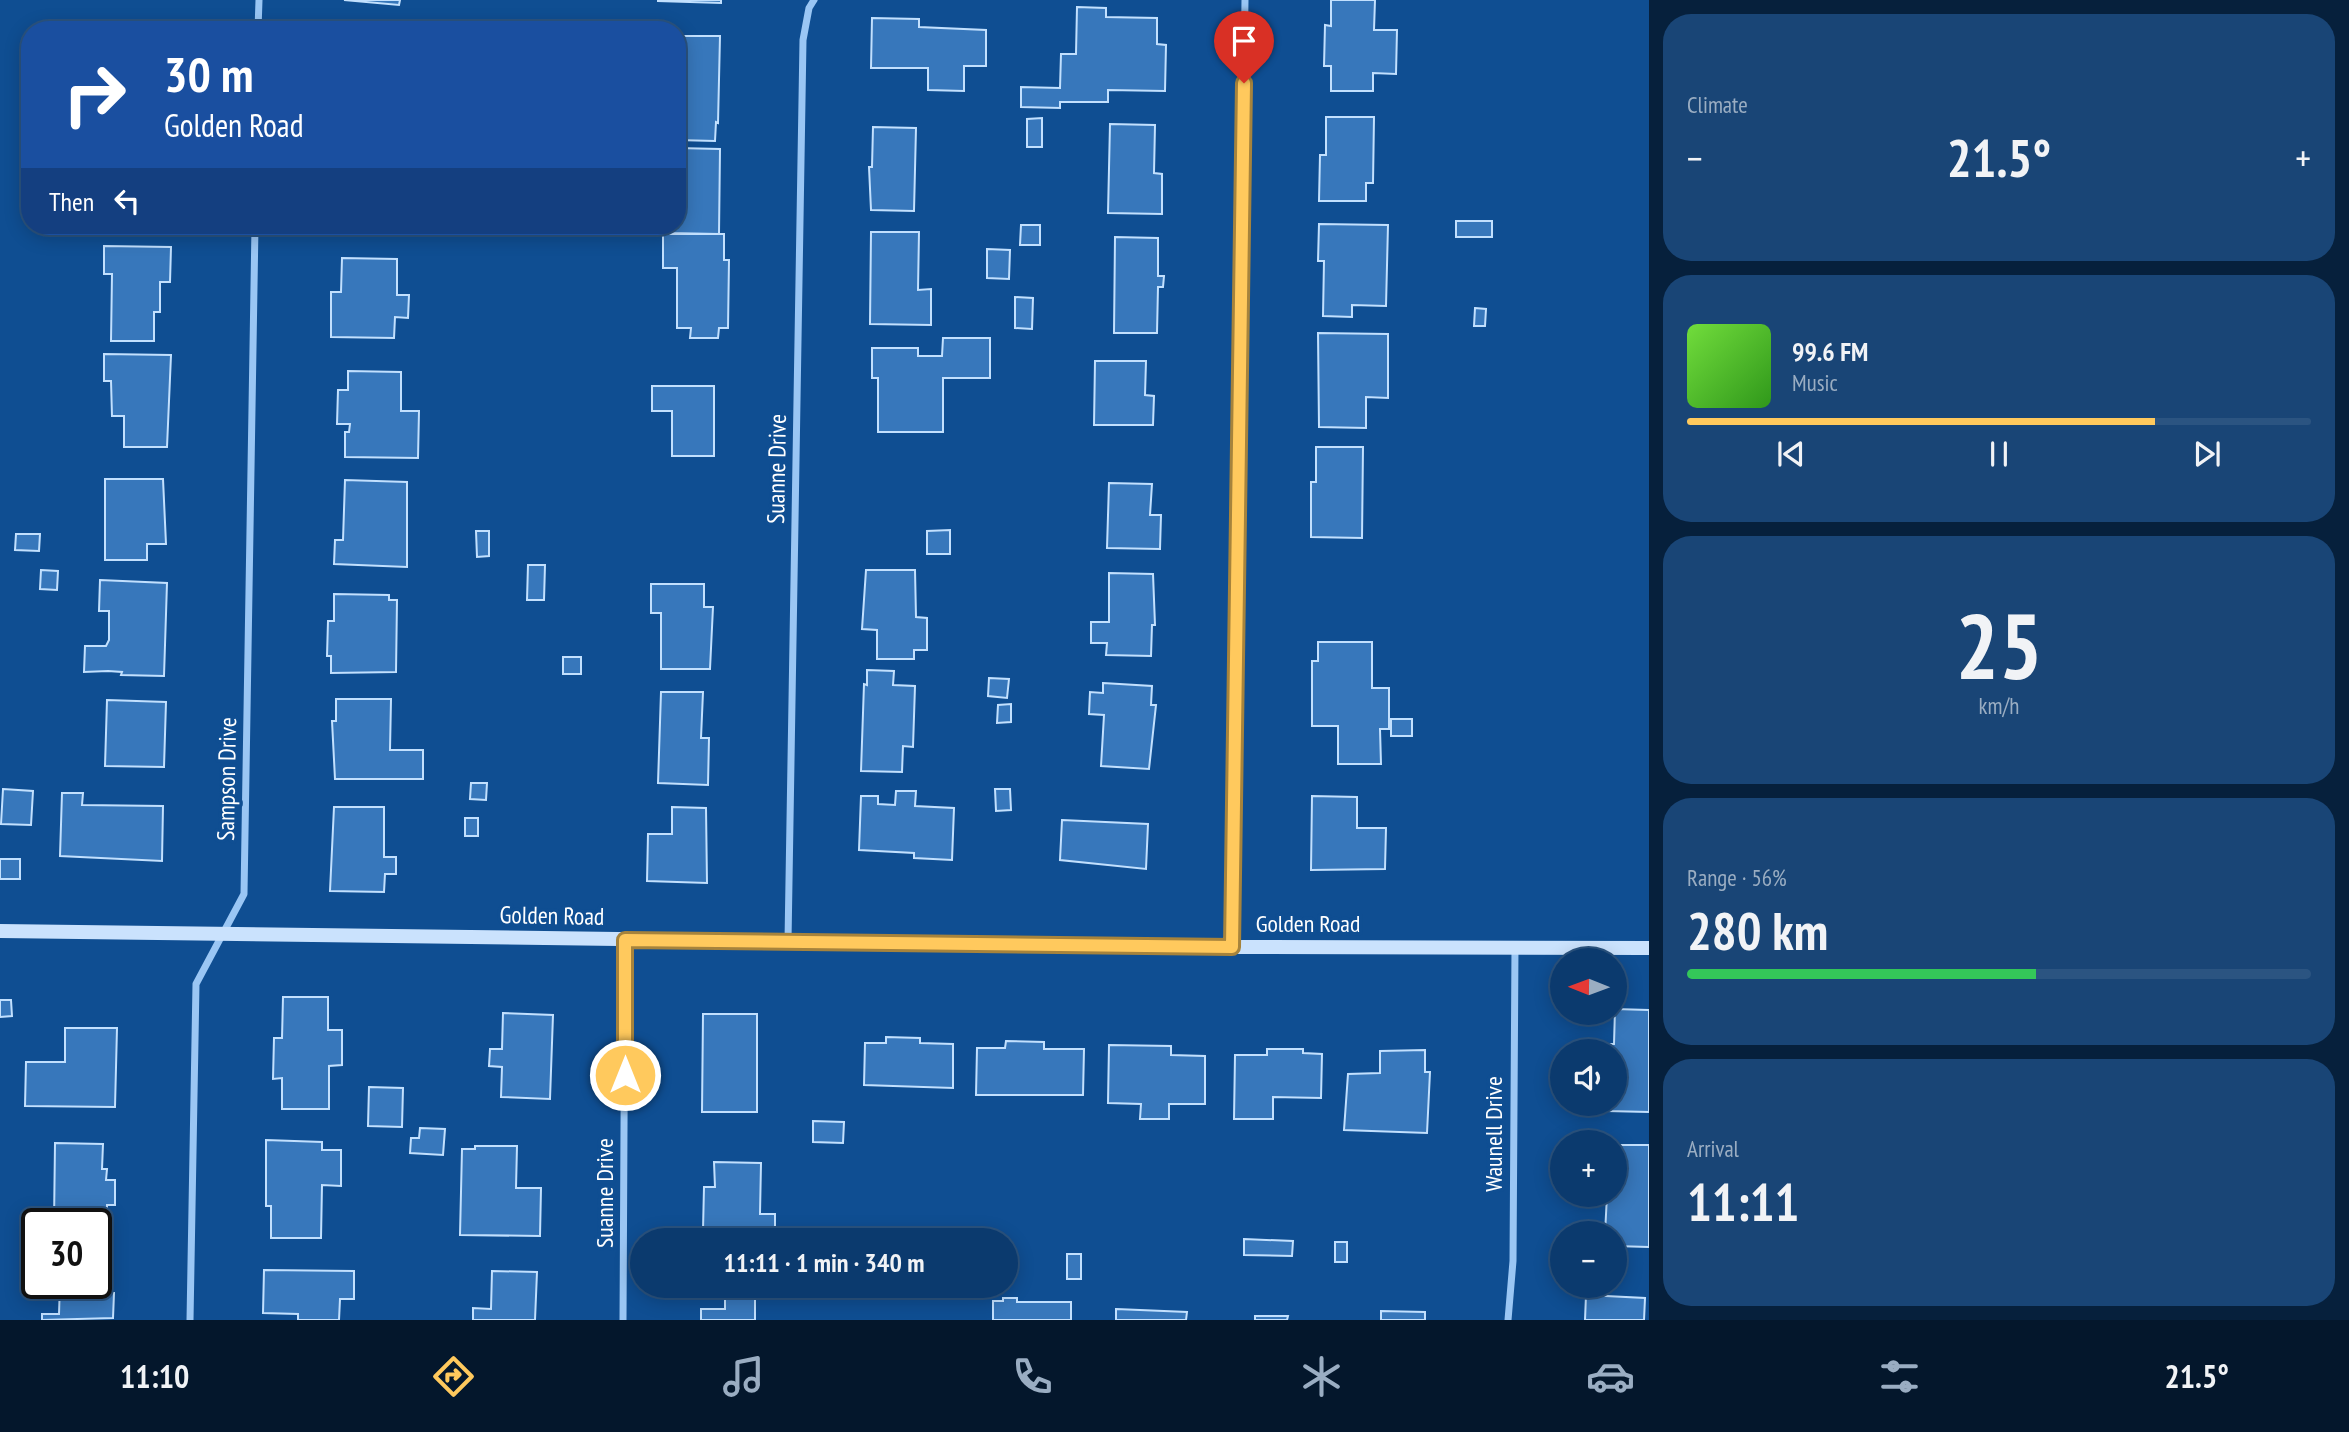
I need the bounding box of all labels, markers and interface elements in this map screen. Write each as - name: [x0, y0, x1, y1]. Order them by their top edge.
- pin: [1214, 11, 1274, 83]
- icon: arrive: [1225, 22, 1263, 60]
- text: 30 m: [164, 42, 253, 106]
- icon: right: [49, 49, 140, 140]
- text: Climate: [1687, 90, 1748, 119]
- text: Golden Road: [164, 104, 304, 146]
- text: 21.5°: [1947, 124, 2051, 191]
- text: −: [1687, 133, 1703, 182]
- text: +: [2295, 133, 2311, 182]
- icon: left: [108, 182, 146, 220]
- text: Then: [49, 185, 94, 218]
- text: 99.6 FM: [1792, 335, 1868, 368]
- text: Music: [1792, 368, 1838, 397]
- street label: Suanne Drive: [760, 414, 793, 524]
- icon: previous: [1772, 435, 1810, 473]
- icon: pause: [1980, 435, 2018, 473]
- icon: next: [2188, 435, 2226, 473]
- text: 25: [1956, 586, 2043, 704]
- text: km/h: [1979, 691, 2019, 720]
- street label: Sampson Drive: [210, 717, 243, 841]
- text: Range · 56%: [1687, 863, 1787, 892]
- text: 280 km: [1687, 897, 1828, 964]
- street label: Golden Road: [499, 899, 605, 932]
- street label: Golden Road: [1256, 908, 1360, 939]
- north arrow: [1550, 948, 1628, 1026]
- map controls: [1550, 948, 1627, 1298]
- position arrow: [588, 1038, 662, 1112]
- button: sound: [1550, 1039, 1627, 1116]
- street label: Waunell Drive: [1478, 1076, 1509, 1192]
- button: +: [1550, 1130, 1627, 1207]
- text: Arrival: [1687, 1134, 1739, 1163]
- street label: Suanne Drive: [589, 1138, 620, 1248]
- text: 11:11: [1687, 1168, 1799, 1235]
- speed limit sign: 30: [21, 1208, 112, 1299]
- button: −: [1550, 1221, 1627, 1298]
- text: 11:11 · 1 min · 340 m: [724, 1246, 924, 1279]
- icon: directions: [429, 1352, 478, 1401]
- icon: music: [719, 1352, 768, 1401]
- icon: phone: [1008, 1352, 1057, 1401]
- icon: climate: [1297, 1352, 1346, 1401]
- icon: car: [1586, 1352, 1635, 1401]
- icon: filters: [1875, 1352, 1924, 1401]
- text: 11:10: [120, 1355, 189, 1397]
- text: 21.5°: [2165, 1355, 2229, 1397]

